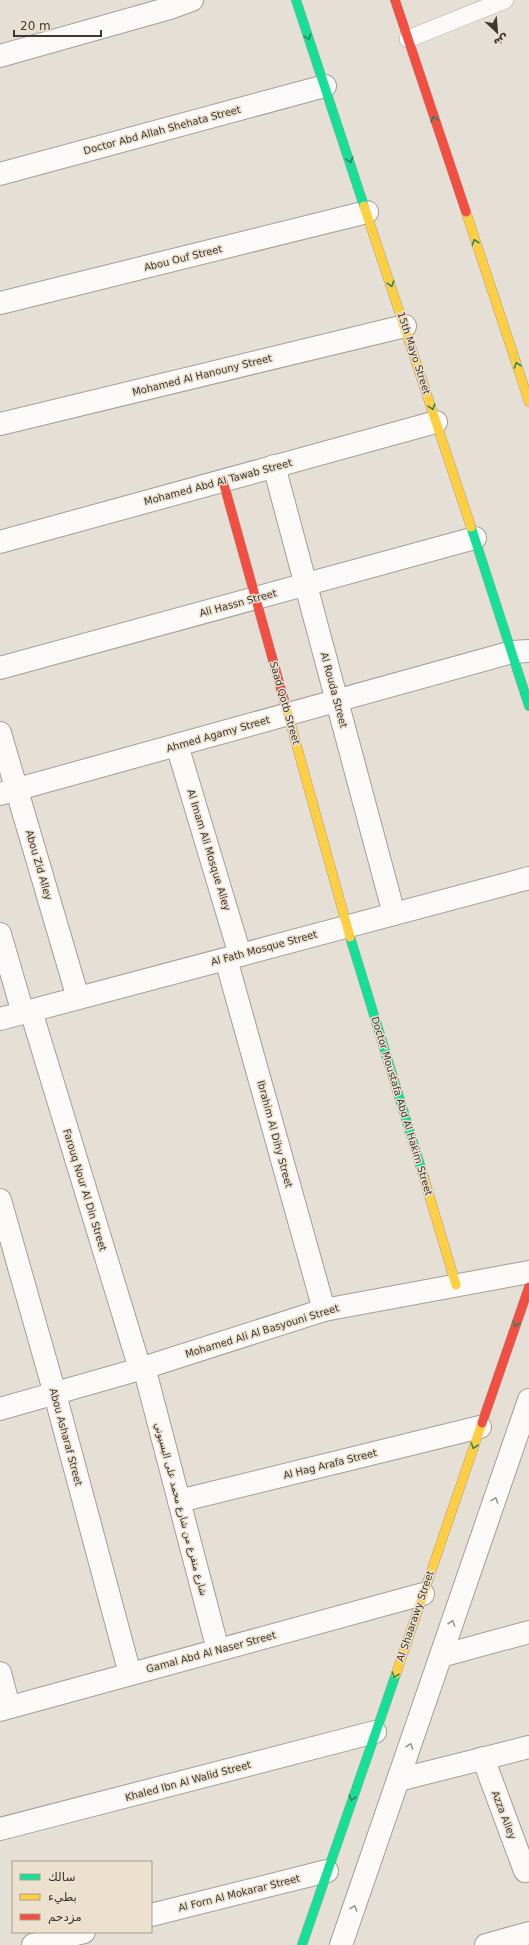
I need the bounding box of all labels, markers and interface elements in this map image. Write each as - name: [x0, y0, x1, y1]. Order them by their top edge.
- scale bar: [14, 12, 101, 38]
- north arrow: [477, 12, 517, 52]
- text: 20 m: [20, 19, 51, 33]
- text: ش: [491, 31, 511, 50]
- one-way arrow: [304, 33, 312, 40]
- street label: Doctor Abd Allah Shehata Street: [82, 104, 242, 156]
- one-way arrow: [430, 115, 439, 122]
- one-way arrow: [345, 157, 353, 164]
- one-way arrow: [471, 239, 480, 246]
- street label: Abou Ouf Street: [143, 243, 223, 273]
- one-way arrow: [386, 280, 394, 287]
- street label: 15th Mayo Street: [395, 310, 433, 396]
- street label: Mohamed Al Hanouny Street: [131, 352, 273, 398]
- one-way arrow: [513, 362, 521, 369]
- one-way arrow: [427, 403, 435, 410]
- street label: Mohamed Abd Al Tawab Street: [143, 457, 293, 507]
- street label: Ali Hassn Street: [198, 587, 278, 619]
- street label: Al Rouda Street: [319, 651, 349, 729]
- street label: Saad Qotb Street: [268, 660, 302, 746]
- street label: Ahmed Agamy Street: [165, 714, 271, 754]
- street label: Al Imam Ali Mosque Alley: [185, 788, 233, 912]
- street label: Abou Zid Alley: [24, 829, 54, 901]
- street label: Al Fath Mosque Street: [210, 928, 318, 967]
- street label: Doctor Moustafa Abd Al Hakim Street: [369, 1015, 435, 1197]
- street label: Ibrahim Al Dihy Street: [255, 1079, 295, 1189]
- street label: Farouq Nour Al Din Street: [61, 1128, 109, 1253]
- street label: Mohamed Ali Al Basyouni Street: [184, 1302, 340, 1360]
- one-way arrow: [512, 1320, 521, 1327]
- street label: Abou Asharaf Street: [48, 1387, 84, 1487]
- street label: شارع متفرع من شارع محمد على البسيوني: [152, 1421, 209, 1597]
- one-way arrow: [470, 1443, 478, 1450]
- street label: Al Hag Arafa Street: [282, 1447, 378, 1481]
- one-way arrow: [490, 1496, 498, 1503]
- street label: Al Shaarawy Street: [394, 1569, 436, 1663]
- one-way arrow: [447, 1619, 456, 1626]
- street label: Gamal Abd Al Naser Street: [145, 1629, 277, 1675]
- one-way arrow: [391, 1672, 400, 1679]
- one-way arrow: [405, 1742, 413, 1749]
- street label: Khaled Ibn Al Walid Street: [124, 1759, 252, 1803]
- street label: Azza Alley: [490, 1789, 518, 1841]
- one-way arrow: [349, 1795, 357, 1802]
- legend: [12, 1861, 152, 1933]
- text: سالك: [48, 1870, 75, 1884]
- street label: Al Forn Al Mokarar Street: [177, 1873, 301, 1913]
- text: بطيء: [48, 1890, 77, 1904]
- one-way arrow: [349, 1905, 357, 1912]
- text: مزدحم: [48, 1910, 82, 1925]

